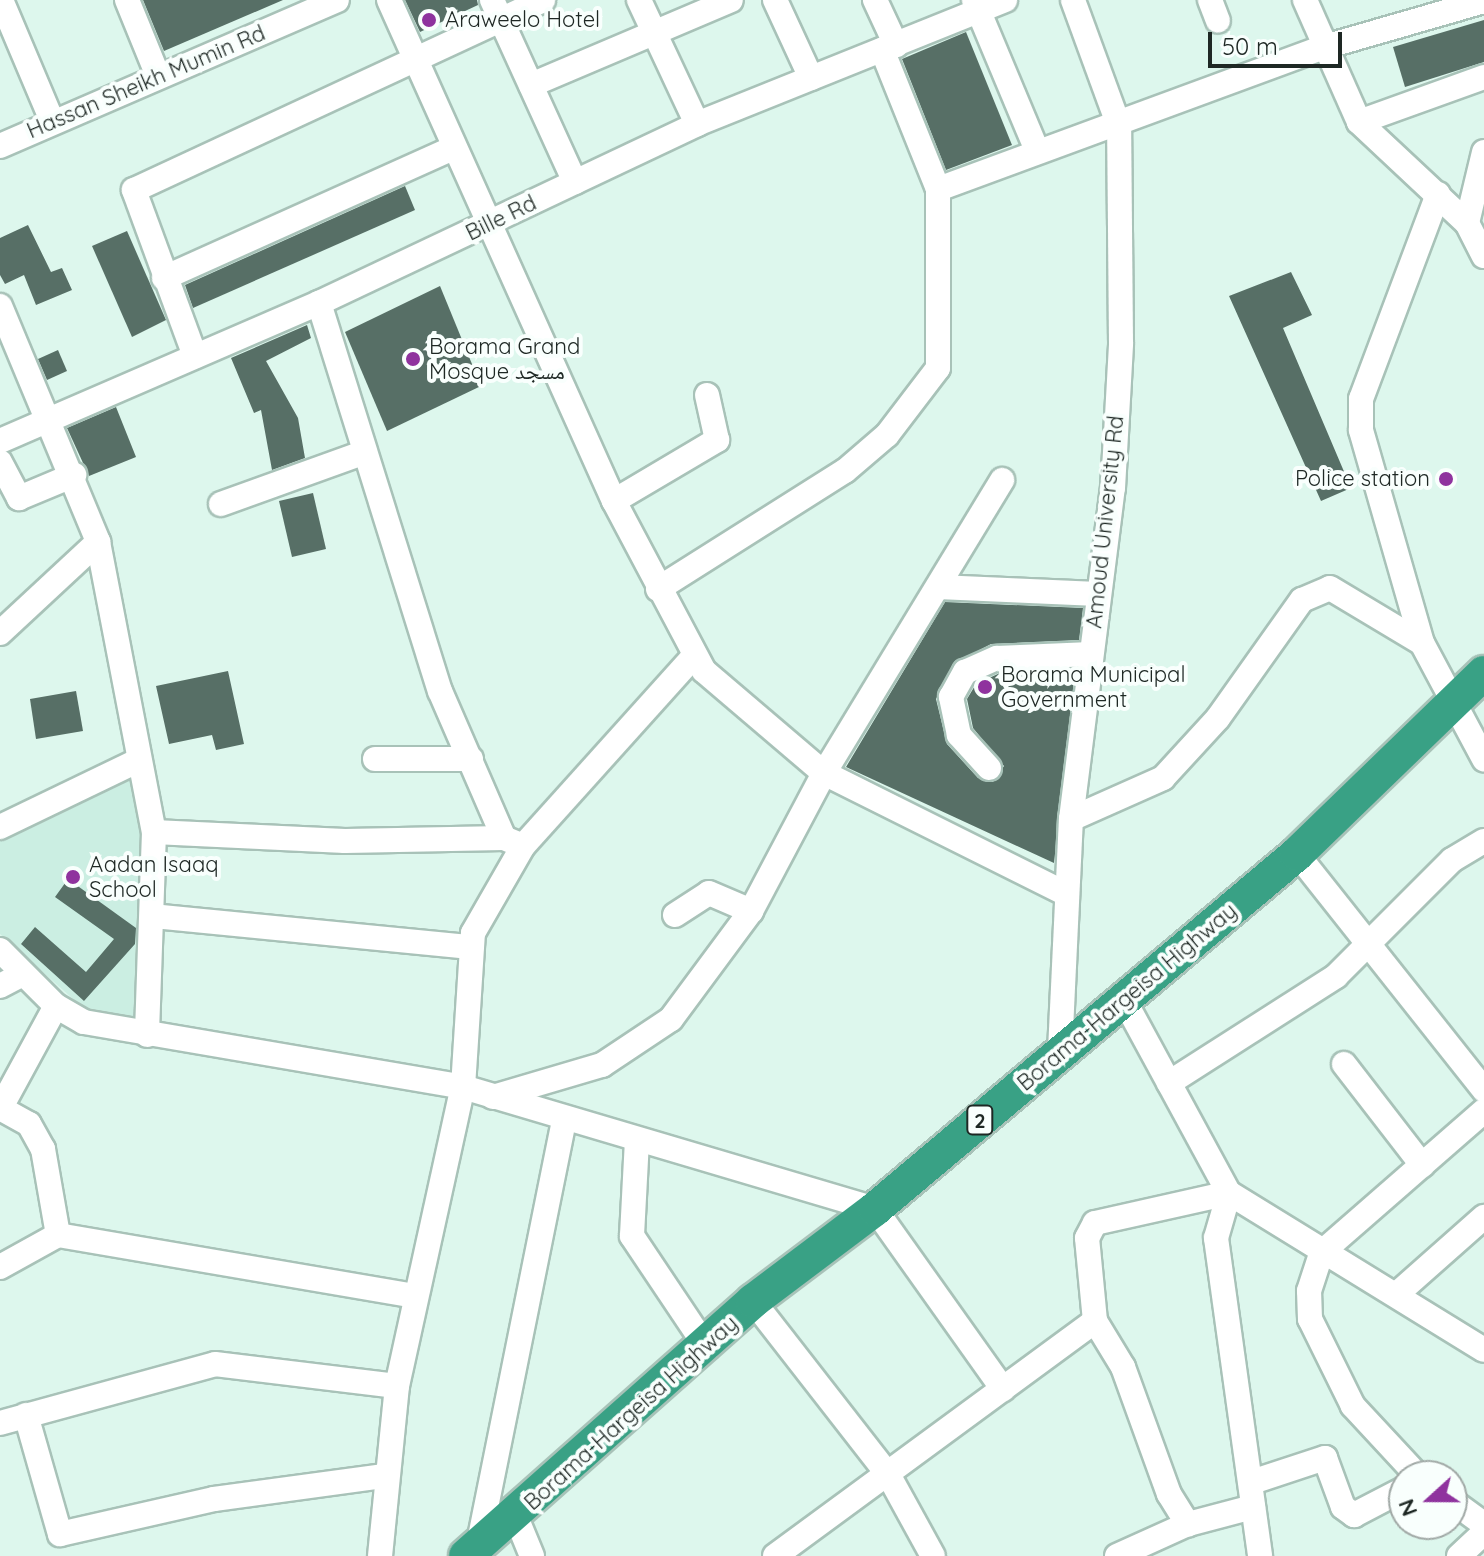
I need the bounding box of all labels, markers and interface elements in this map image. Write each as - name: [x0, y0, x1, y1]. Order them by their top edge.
- place label: Araweelo Hotel: [445, 7, 600, 33]
- marker: Araweelo Hotel: [420, 11, 438, 29]
- scale bar: [1212, 16, 1346, 66]
- street label: Hassan Sheikh Mumin Rd: [23, 20, 269, 144]
- text: 50 m: [1222, 31, 1278, 61]
- street label: Bille Rd: [461, 190, 541, 246]
- place label: Borama Grand Mosque مسجد: [429, 333, 580, 384]
- marker: Borama Grand Mosque مسجد: [404, 350, 422, 368]
- street label: Amoud University Rd: [1081, 414, 1129, 630]
- place label: Police station: [1295, 466, 1430, 492]
- marker: Police station: [1437, 470, 1455, 488]
- place label: Borama Municipal Government: [1001, 661, 1185, 712]
- marker: Borama Municipal Government: [976, 678, 994, 696]
- place label: Aadan Isaaq School: [89, 851, 219, 902]
- marker: Aadan Isaaq School: [64, 868, 82, 886]
- street label: Borama-Hargeisa Highway: [1012, 898, 1242, 1096]
- road number: 2: [966, 1104, 994, 1136]
- street label: Borama-Hargeisa Highway: [519, 1310, 743, 1516]
- north arrow: [1388, 1460, 1468, 1540]
- text: N: [1391, 1495, 1423, 1520]

